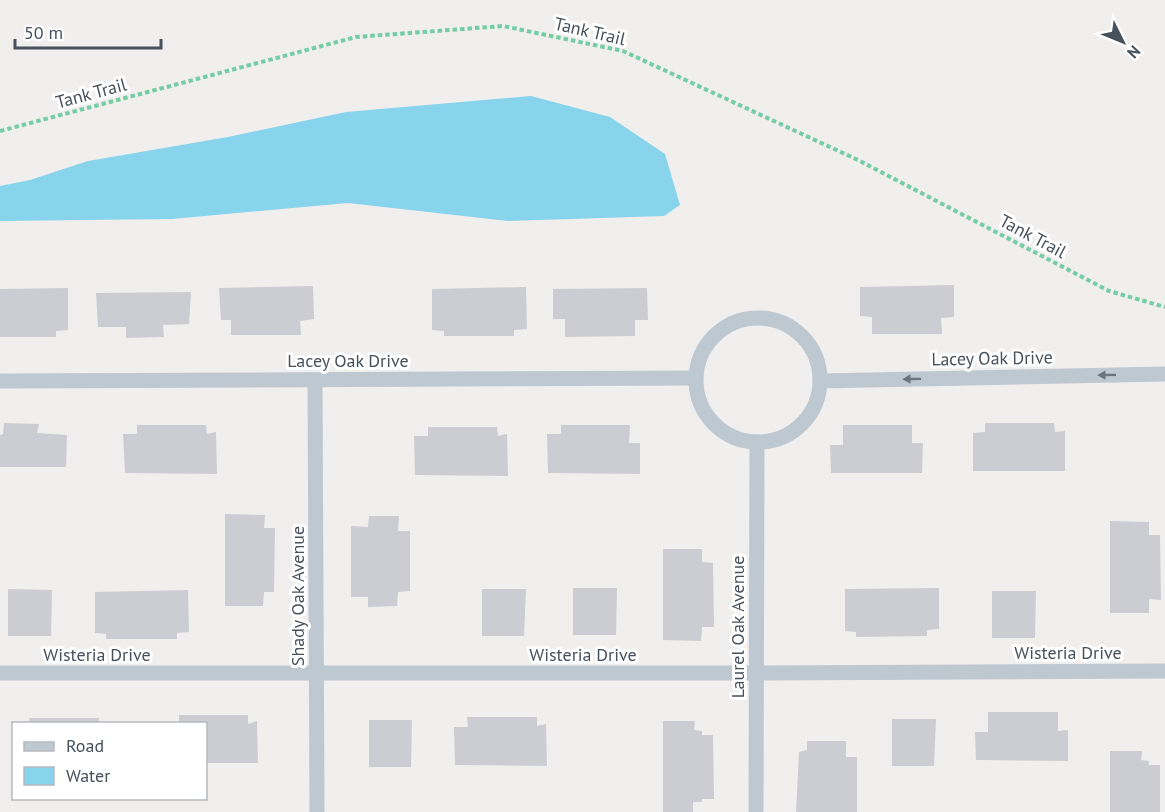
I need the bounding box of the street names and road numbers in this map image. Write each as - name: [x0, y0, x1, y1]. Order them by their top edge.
- street label: Tank Trail: [552, 12, 629, 51]
- street label: Tank Trail: [53, 72, 130, 113]
- street label: Tank Trail: [996, 209, 1071, 264]
- street label: Lacey Oak Drive: [931, 345, 1053, 371]
- street label: Lacey Oak Drive: [287, 349, 409, 372]
- street label: Shady Oak Avenue: [286, 526, 309, 666]
- street label: Laurel Oak Avenue: [726, 556, 749, 698]
- street label: Wisteria Drive: [1014, 641, 1122, 664]
- street label: Wisteria Drive: [43, 643, 151, 666]
- street label: Wisteria Drive: [529, 643, 637, 666]

